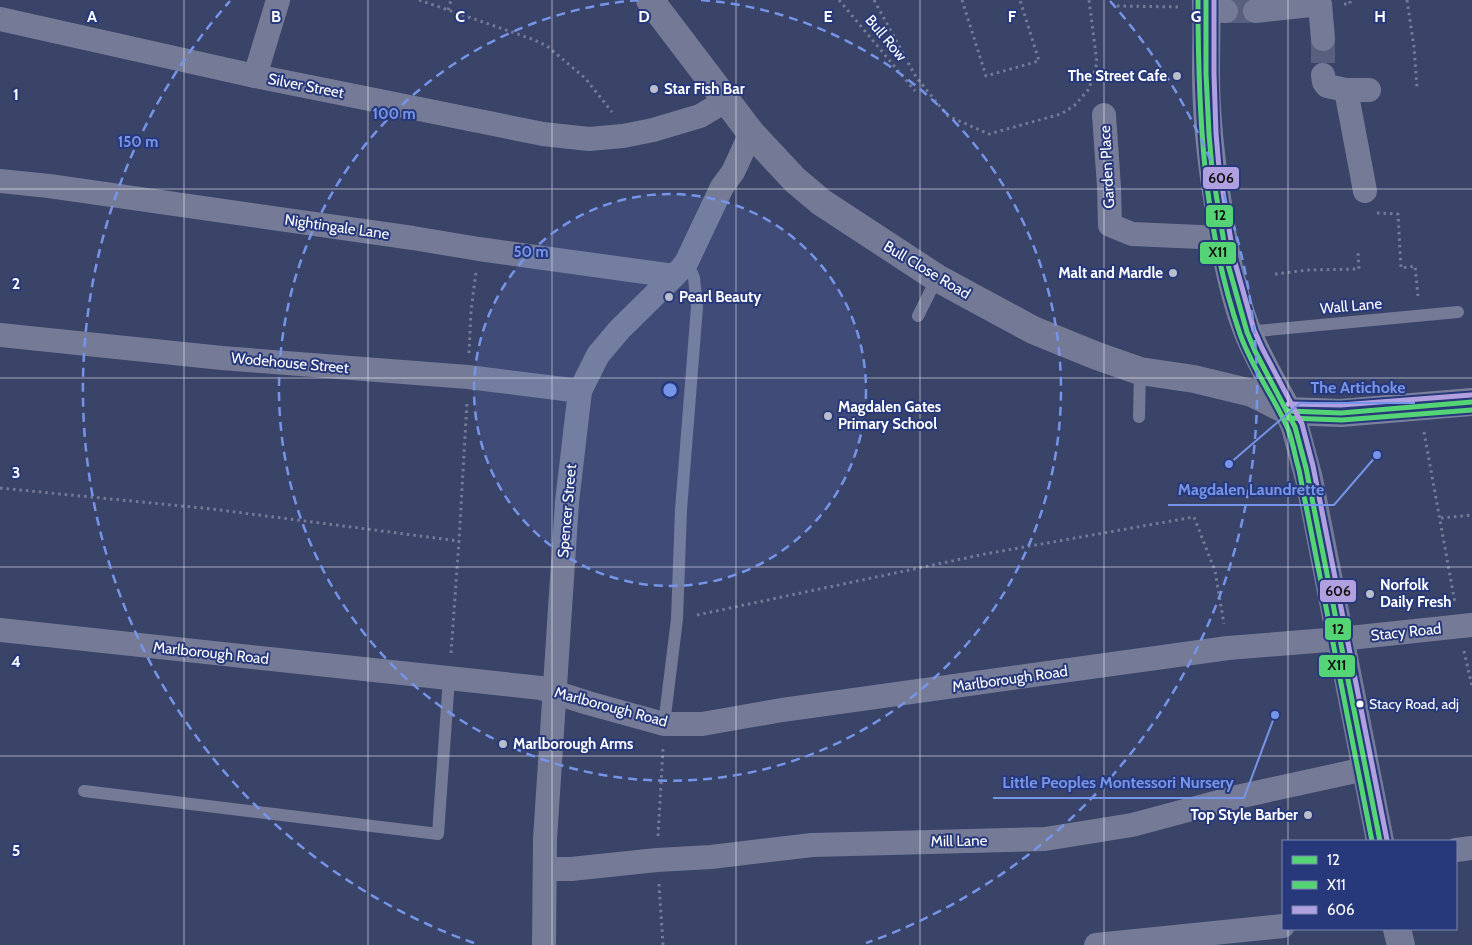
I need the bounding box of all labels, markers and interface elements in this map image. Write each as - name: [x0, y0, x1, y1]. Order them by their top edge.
- text: A: [87, 7, 97, 26]
- text: B: [271, 7, 281, 26]
- text: C: [455, 7, 465, 26]
- text: D: [638, 7, 650, 26]
- text: E: [823, 7, 833, 26]
- text: F: [1008, 7, 1017, 26]
- text: G: [1191, 7, 1201, 26]
- text: H: [1374, 7, 1386, 26]
- street label: Bull Row: [861, 11, 911, 65]
- place label: The Street Cafe: [1068, 67, 1167, 85]
- street label: Silver Street: [267, 70, 345, 102]
- marker: The Street Cafe: [1171, 70, 1183, 82]
- place label: Star Fish Bar: [664, 80, 745, 98]
- marker: Star Fish Bar: [648, 83, 660, 95]
- text: 1: [13, 85, 19, 104]
- text: 100 m: [372, 105, 416, 123]
- street label: Garden Place: [1096, 125, 1118, 209]
- text: 150 m: [118, 133, 158, 151]
- line badge: 606: [1202, 166, 1240, 190]
- text: 606: [1208, 169, 1234, 187]
- line badge: 12: [1205, 204, 1234, 228]
- text: 12: [1214, 206, 1226, 224]
- street label: Nightingale Lane: [283, 211, 391, 243]
- street label: Bull Close Road: [880, 237, 974, 303]
- line badge: X11: [1199, 241, 1237, 265]
- text: 50 m: [513, 243, 549, 261]
- text: X11: [1207, 243, 1228, 261]
- place label: Malt and Mardle: [1058, 264, 1163, 282]
- marker: Malt and Mardle: [1167, 267, 1179, 279]
- text: 2: [12, 274, 20, 293]
- place label: Pearl Beauty: [679, 288, 762, 306]
- marker: Pearl Beauty: [663, 291, 675, 303]
- street label: Wall Lane: [1319, 294, 1383, 318]
- street label: Wodehouse Street: [230, 349, 350, 377]
- callout: The Artichoke: [1300, 372, 1415, 403]
- text: The Artichoke: [1311, 378, 1405, 397]
- centre of rings: [661, 381, 679, 399]
- place label: Magdalen Gates Primary School: [838, 398, 941, 433]
- marker: Magdalen Gates Primary School: [822, 410, 834, 422]
- text: 3: [12, 463, 20, 482]
- street label: Spencer Street: [554, 463, 580, 559]
- callout: Magdalen Laundrette: [1168, 474, 1334, 505]
- text: Magdalen Laundrette: [1178, 480, 1324, 499]
- place label: Norfolk Daily Fresh: [1380, 576, 1452, 611]
- line badge: 606: [1319, 579, 1357, 603]
- text: 606: [1325, 582, 1351, 600]
- marker: Norfolk Daily Fresh: [1364, 588, 1376, 600]
- line badge: 12: [1324, 617, 1352, 641]
- street label: Stacy Road: [1370, 619, 1442, 645]
- text: 12: [1332, 620, 1344, 638]
- street label: Marlborough Road: [152, 638, 270, 668]
- text: 4: [11, 652, 21, 671]
- line badge: X11: [1318, 654, 1356, 678]
- text: X11: [1326, 656, 1347, 674]
- street label: Marlborough Road: [951, 662, 1069, 696]
- street label: Marlborough Road: [552, 683, 670, 731]
- place label: Stacy Road, adj: [1369, 695, 1459, 713]
- marker: Stacy Road, adj: [1355, 699, 1365, 709]
- place label: Marlborough Arms: [513, 735, 633, 753]
- marker: Marlborough Arms: [497, 738, 509, 750]
- callout: Little Peoples Montessori Nursery: [993, 767, 1244, 798]
- text: Little Peoples Montessori Nursery: [1002, 773, 1234, 792]
- place label: Top Style Barber: [1191, 806, 1298, 824]
- marker: Top Style Barber: [1302, 809, 1314, 821]
- street label: Mill Lane: [931, 832, 988, 850]
- legend: [1282, 840, 1457, 930]
- text: 5: [12, 841, 20, 860]
- text: 12: [1327, 851, 1340, 869]
- text: X11: [1327, 876, 1346, 894]
- text: 606: [1327, 901, 1355, 919]

